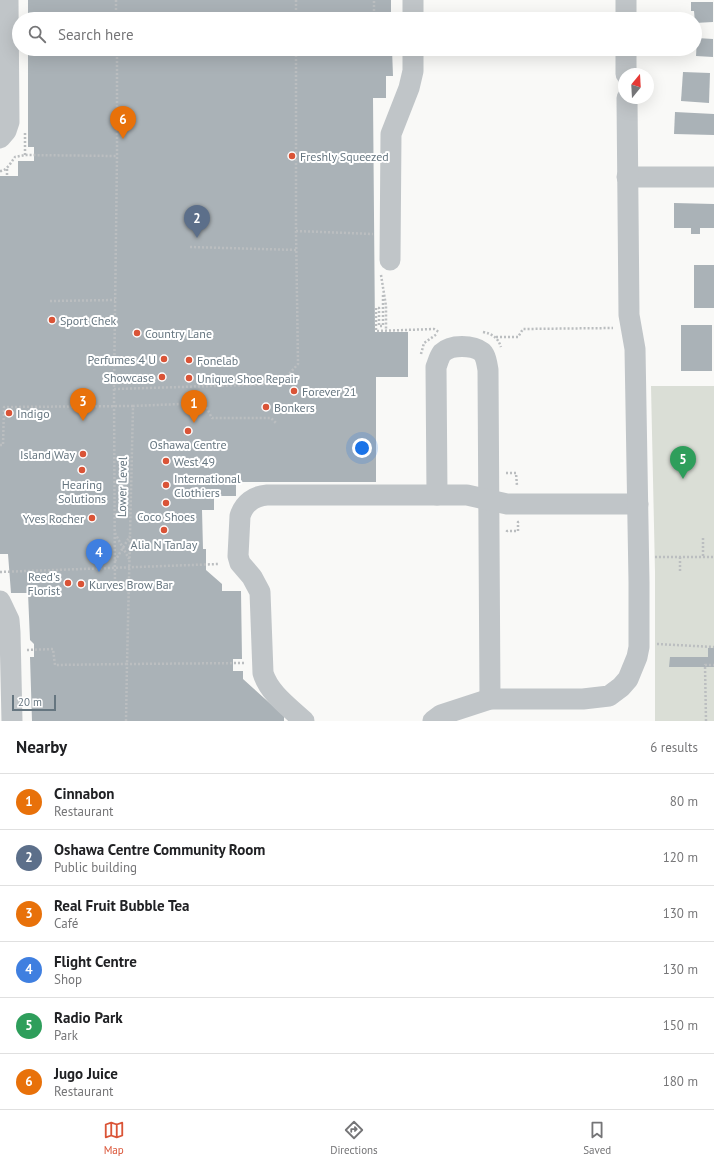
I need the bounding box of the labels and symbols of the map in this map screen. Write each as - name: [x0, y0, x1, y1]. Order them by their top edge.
- north arrow: [618, 68, 654, 104]
- pin: 6: [110, 106, 136, 139]
- place label: Freshly Squeezed: [300, 149, 389, 164]
- marker: Freshly Squeezed: [287, 151, 297, 161]
- pin: 2: [184, 205, 210, 238]
- place label: Sport Chek: [60, 313, 117, 328]
- marker: Sport Chek: [47, 315, 57, 325]
- place label: Country Lane: [145, 326, 212, 341]
- marker: Country Lane: [132, 328, 142, 338]
- place label: Perfumes 4 U: [88, 352, 156, 367]
- place label: Fonelab: [197, 353, 238, 368]
- marker: Perfumes 4 U: [159, 354, 169, 364]
- marker: Fonelab: [184, 355, 194, 365]
- place label: Showcase: [104, 370, 154, 385]
- place label: Unique Shoe Repair: [197, 371, 298, 386]
- marker: Showcase: [157, 372, 167, 382]
- marker: Unique Shoe Repair: [184, 373, 194, 383]
- place label: Forever 21: [302, 384, 357, 399]
- marker: Forever 21: [289, 386, 299, 396]
- pin: 3: [70, 388, 96, 421]
- pin: 1: [181, 390, 207, 423]
- place label: Bonkers: [274, 400, 315, 415]
- marker: Bonkers: [261, 402, 271, 412]
- place label: Indigo: [17, 406, 50, 421]
- marker: Indigo: [4, 408, 14, 418]
- marker: Oshawa Centre: [183, 426, 193, 436]
- place label: Oshawa Centre: [149, 437, 227, 452]
- your location: [352, 438, 372, 458]
- pin: 5: [670, 446, 696, 479]
- place label: Island Way: [20, 447, 75, 462]
- marker: Island Way: [78, 449, 88, 459]
- place label: West 49: [174, 454, 215, 469]
- street label: Lower Level: [114, 456, 130, 517]
- marker: West 49: [161, 456, 171, 466]
- marker: Hearing Solutions: [77, 465, 87, 475]
- place label: International Clothiers: [174, 471, 241, 500]
- place label: Hearing Solutions: [58, 477, 106, 506]
- marker: International Clothiers: [161, 480, 171, 490]
- marker: Coco Shoes: [161, 498, 171, 508]
- place label: Coco Shoes: [137, 509, 195, 524]
- place label: Yves Rocher: [23, 511, 84, 526]
- marker: Yves Rocher: [87, 513, 97, 523]
- marker: Alia N TanJay: [159, 525, 169, 535]
- place label: Alia N TanJay: [131, 537, 198, 552]
- pin: 4: [86, 539, 112, 572]
- place label: Reed's Florist: [27, 569, 60, 598]
- place label: Kurves Brow Bar: [89, 577, 173, 592]
- marker: Reed's Florist: [63, 578, 73, 588]
- marker: Kurves Brow Bar: [76, 579, 86, 589]
- scale bar: [12, 693, 56, 712]

